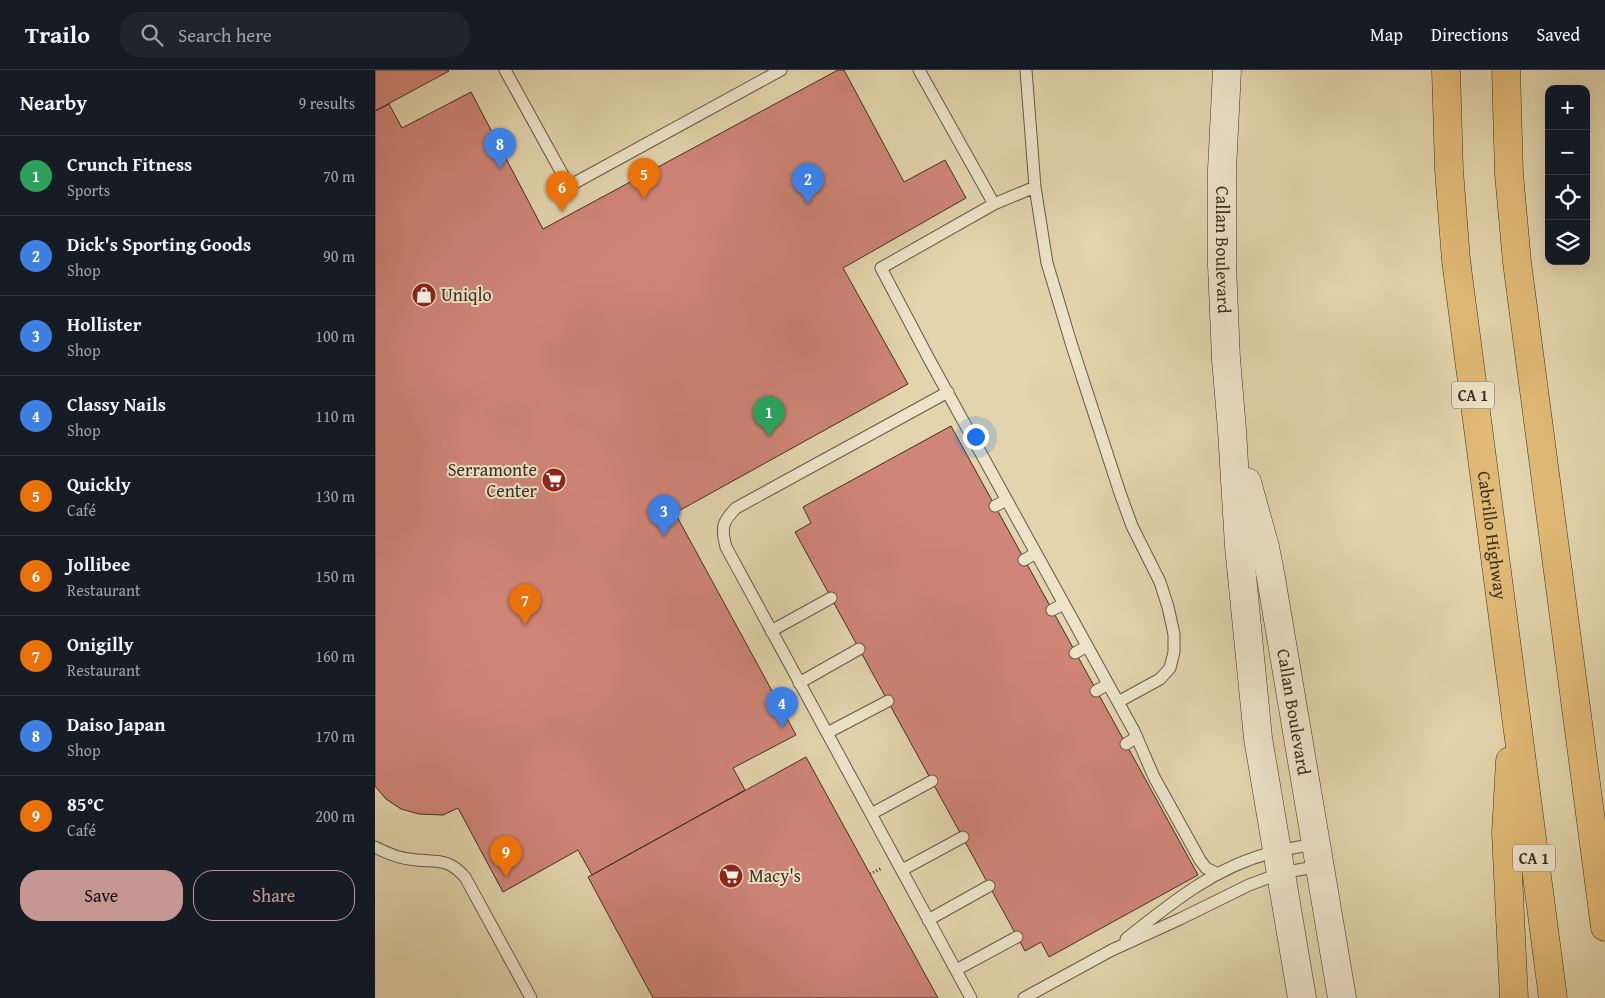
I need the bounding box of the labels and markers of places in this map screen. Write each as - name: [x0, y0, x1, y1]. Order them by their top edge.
- pin: 8: [484, 128, 516, 169]
- pin: 5: [628, 158, 660, 199]
- pin: 2: [792, 163, 824, 204]
- pin: 6: [546, 171, 578, 212]
- place label: Uniqlo: [441, 281, 492, 308]
- shop icon: Uniqlo: [411, 282, 437, 308]
- pin: 1: [753, 396, 785, 437]
- place label: Serramonte Center: [448, 456, 538, 504]
- supermarket icon: Serramonte Center: [541, 467, 567, 493]
- pin: 3: [648, 495, 680, 536]
- pin: 7: [509, 584, 541, 625]
- pin: 4: [766, 687, 798, 728]
- pin: 9: [490, 836, 522, 877]
- place label: Macy's: [749, 862, 801, 889]
- supermarket icon: Macy's: [718, 863, 744, 889]

